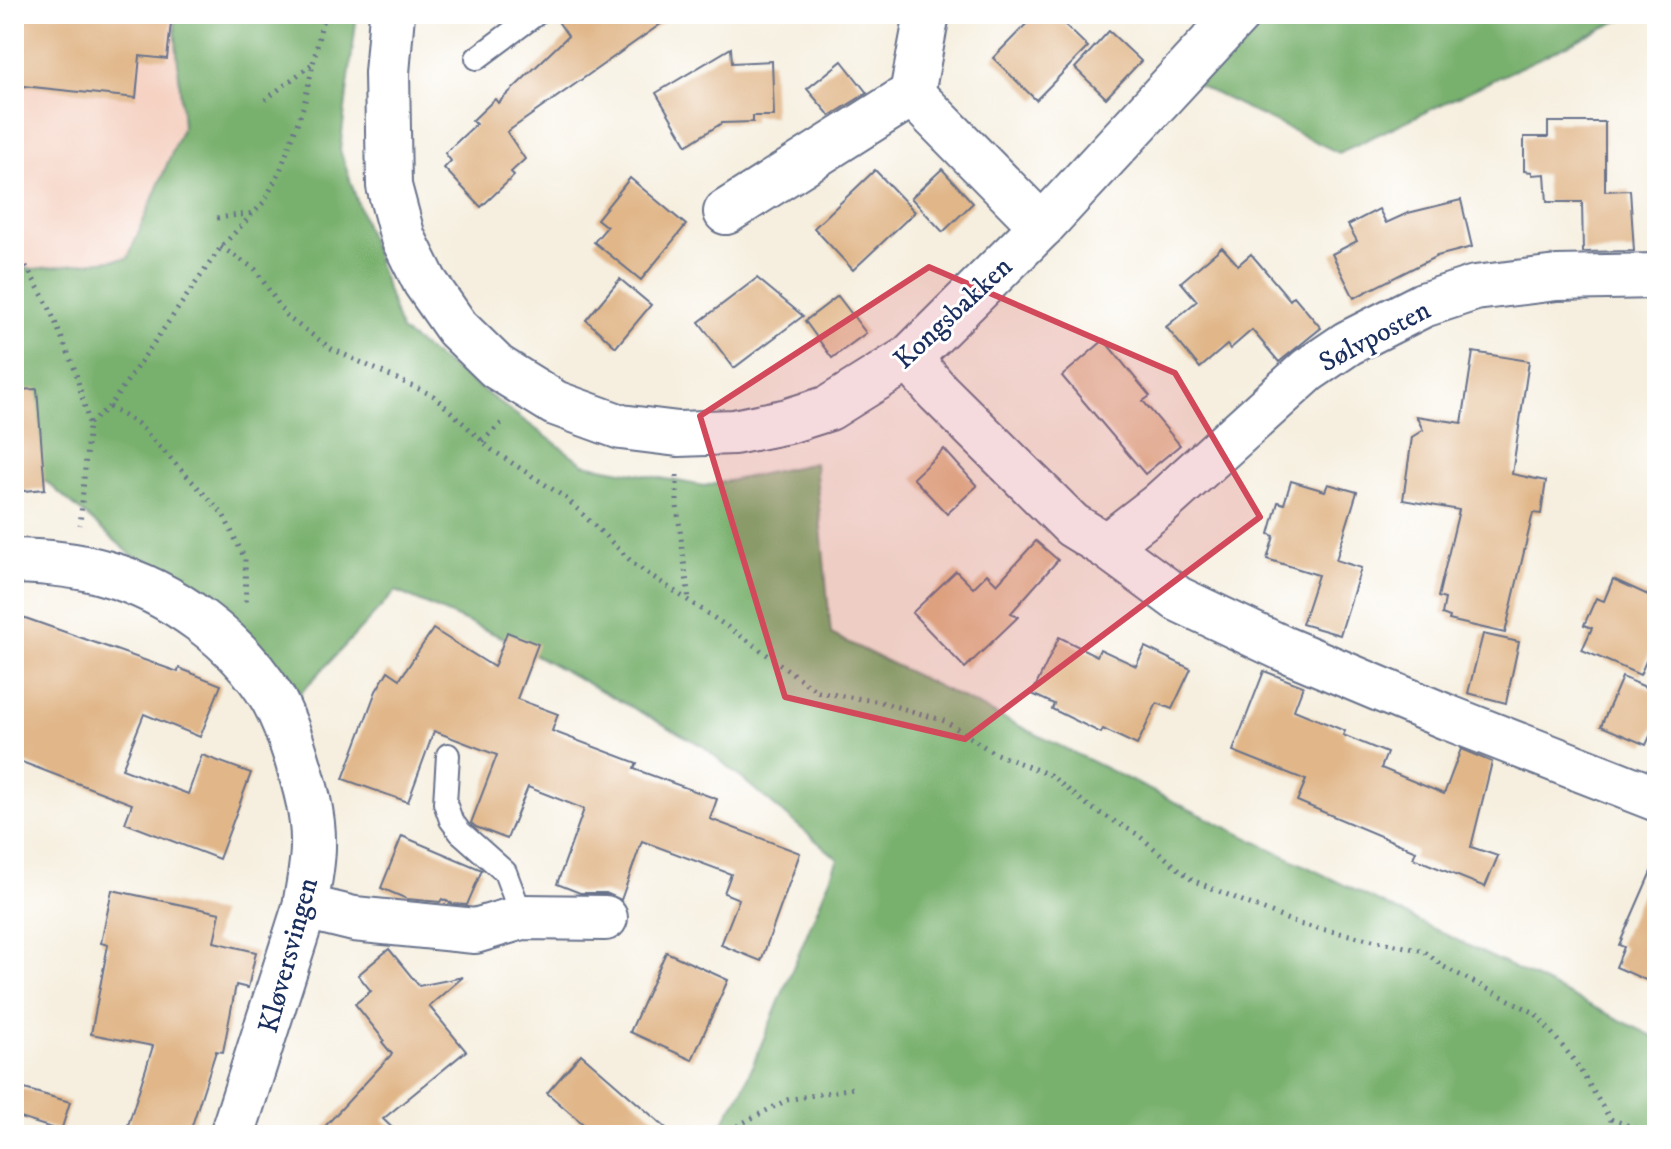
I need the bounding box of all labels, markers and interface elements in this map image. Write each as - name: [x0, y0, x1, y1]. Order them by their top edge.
- street label: Kongsbakken: [886, 249, 1020, 377]
- street label: Sølvposten: [1313, 292, 1437, 380]
- street label: Kløversvingen: [251, 874, 326, 1037]

